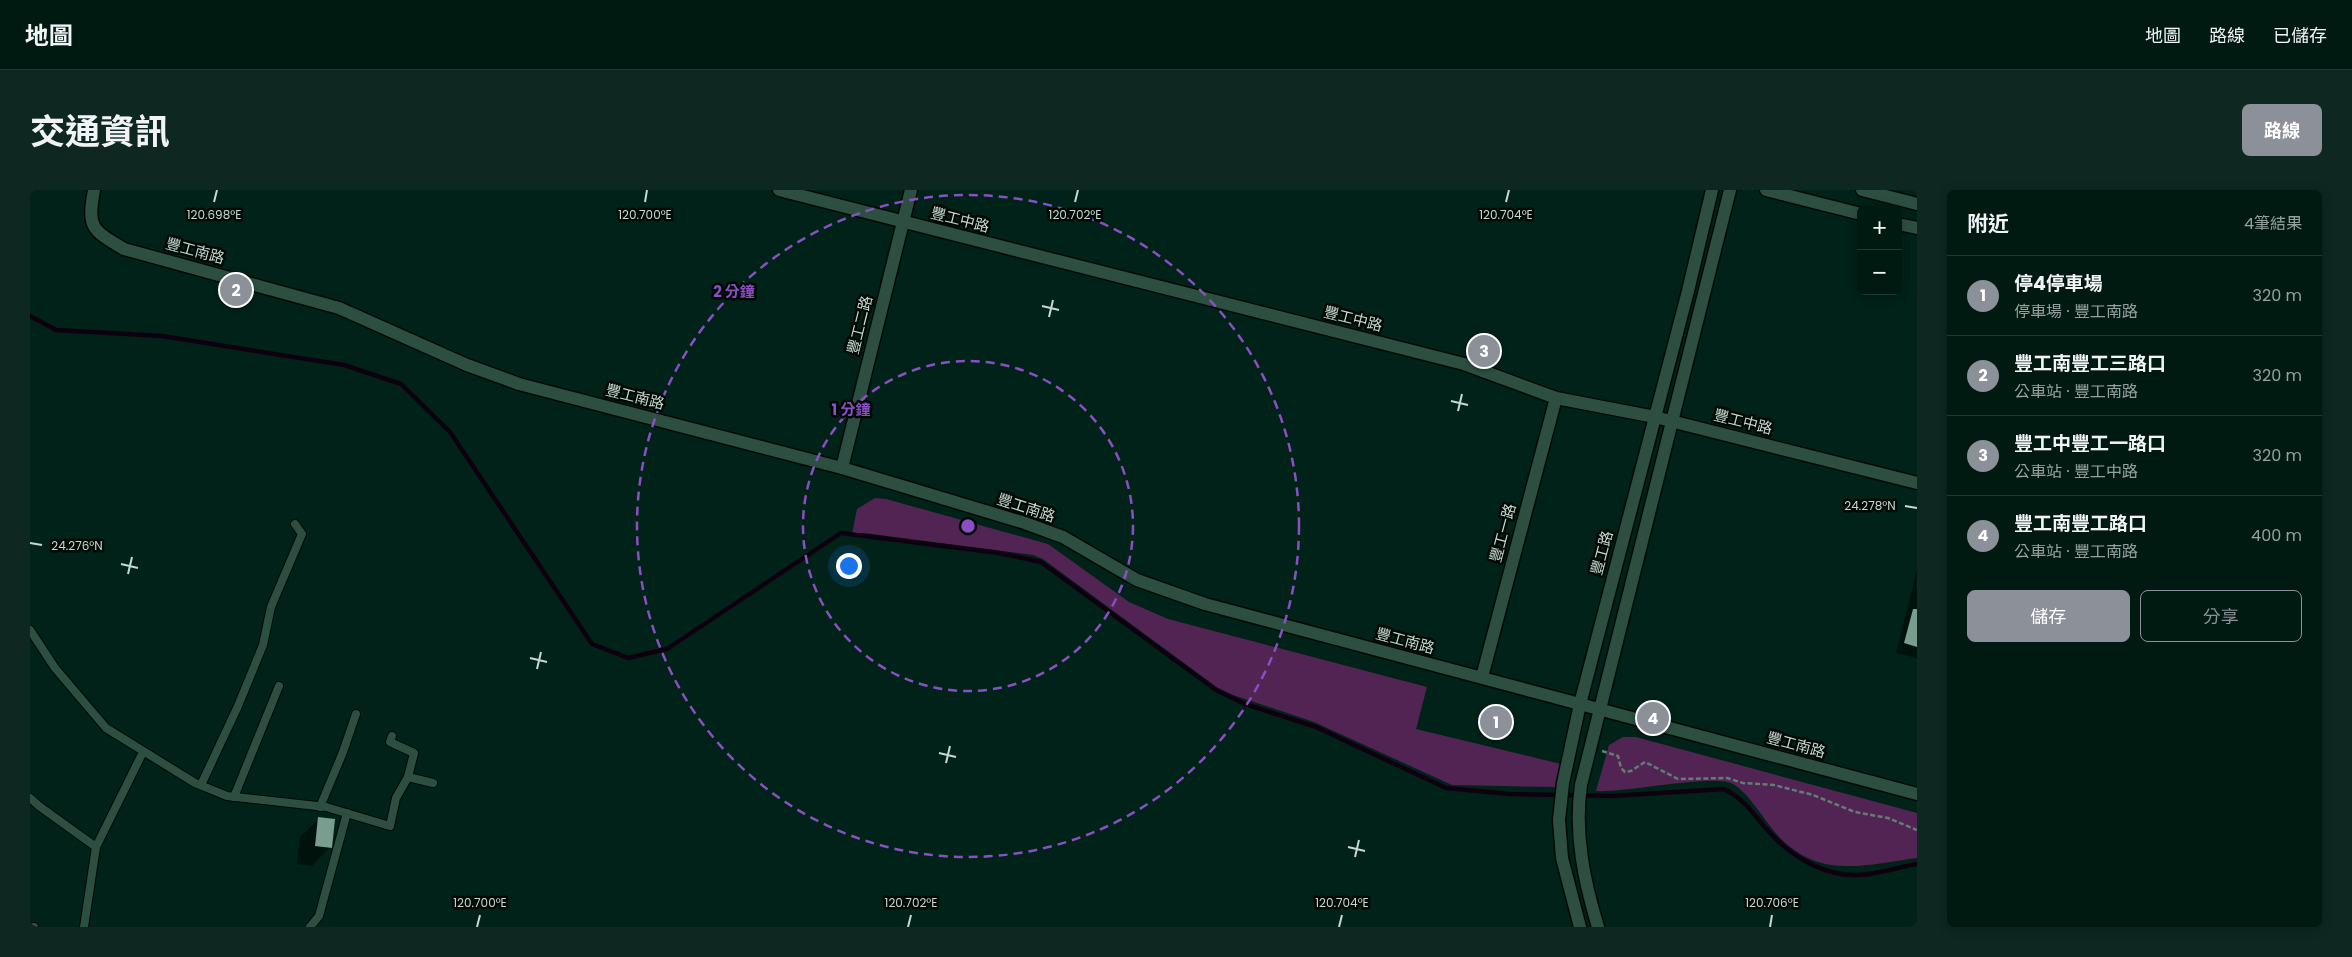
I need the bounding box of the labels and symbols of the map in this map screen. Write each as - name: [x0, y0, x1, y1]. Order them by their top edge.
- street label: 豐工中路: [928, 202, 992, 237]
- text: 120.698°E: [187, 206, 241, 223]
- text: 120.700°E: [618, 206, 672, 223]
- text: 120.702°E: [1049, 206, 1101, 223]
- text: 120.704°E: [1479, 206, 1533, 223]
- street label: 豐工南路: [163, 233, 227, 268]
- pin: 2: [220, 271, 252, 309]
- text: 2 分鐘: [713, 281, 755, 302]
- street label: 豐工二路: [842, 293, 877, 357]
- street label: 豐工中路: [1321, 301, 1385, 336]
- pin: 3: [1468, 332, 1500, 370]
- street label: 豐工南路: [603, 379, 667, 414]
- text: 1 分鐘: [832, 399, 870, 420]
- street label: 豐工中路: [1711, 404, 1775, 439]
- street label: 豐工南路: [994, 488, 1058, 527]
- text: 24.278°N: [1844, 497, 1896, 514]
- street label: 豐工一路: [1485, 501, 1520, 565]
- centre of rings: [959, 517, 977, 535]
- street label: 豐工路: [1586, 528, 1617, 577]
- text: 24.276°N: [51, 537, 103, 554]
- your location: [836, 553, 862, 579]
- street label: 豐工南路: [1373, 623, 1437, 658]
- pin: 4: [1637, 699, 1669, 737]
- pin: 1: [1480, 703, 1512, 741]
- street label: 豐工南路: [1764, 727, 1828, 762]
- text: 120.700°E: [453, 894, 507, 911]
- text: 120.702°E: [885, 894, 937, 911]
- text: 120.704°E: [1315, 894, 1369, 911]
- text: 120.706°E: [1745, 894, 1799, 911]

